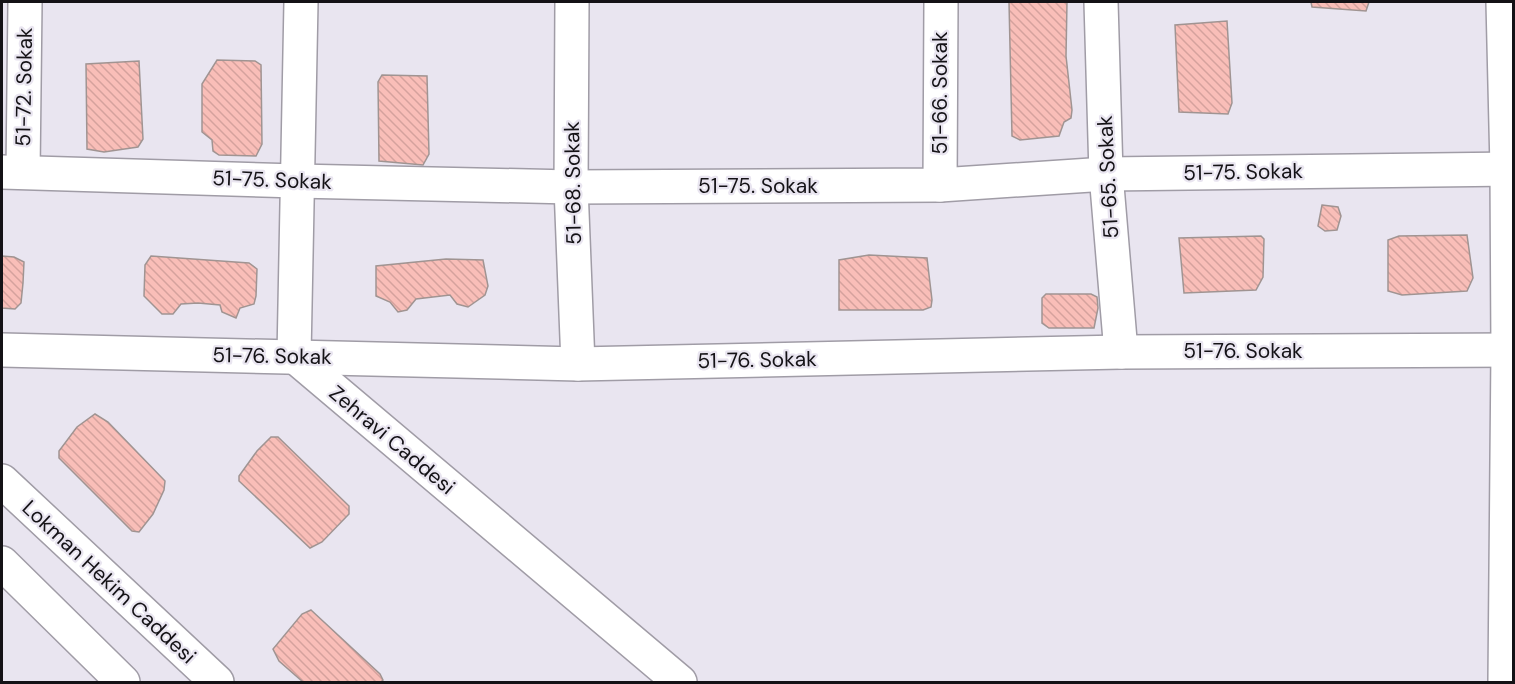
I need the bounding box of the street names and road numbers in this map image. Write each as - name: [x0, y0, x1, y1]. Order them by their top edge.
- street label: 51-72. Sokak: [9, 27, 39, 147]
- street label: 51-66. Sokak: [926, 31, 954, 155]
- street label: 51-65. Sokak: [1091, 114, 1125, 239]
- street label: 51-68. Sokak: [558, 121, 588, 245]
- street label: 51-75. Sokak: [1183, 157, 1304, 187]
- street label: 51-75. Sokak: [212, 164, 333, 196]
- street label: 51-75. Sokak: [698, 172, 818, 200]
- street label: 51-76. Sokak: [1183, 337, 1303, 365]
- street label: 51-76. Sokak: [212, 341, 332, 371]
- street label: 51-76. Sokak: [697, 345, 817, 375]
- street label: Zehravi Caddesi: [323, 379, 461, 501]
- street label: Lokman Hekim Caddesi: [16, 494, 202, 670]

